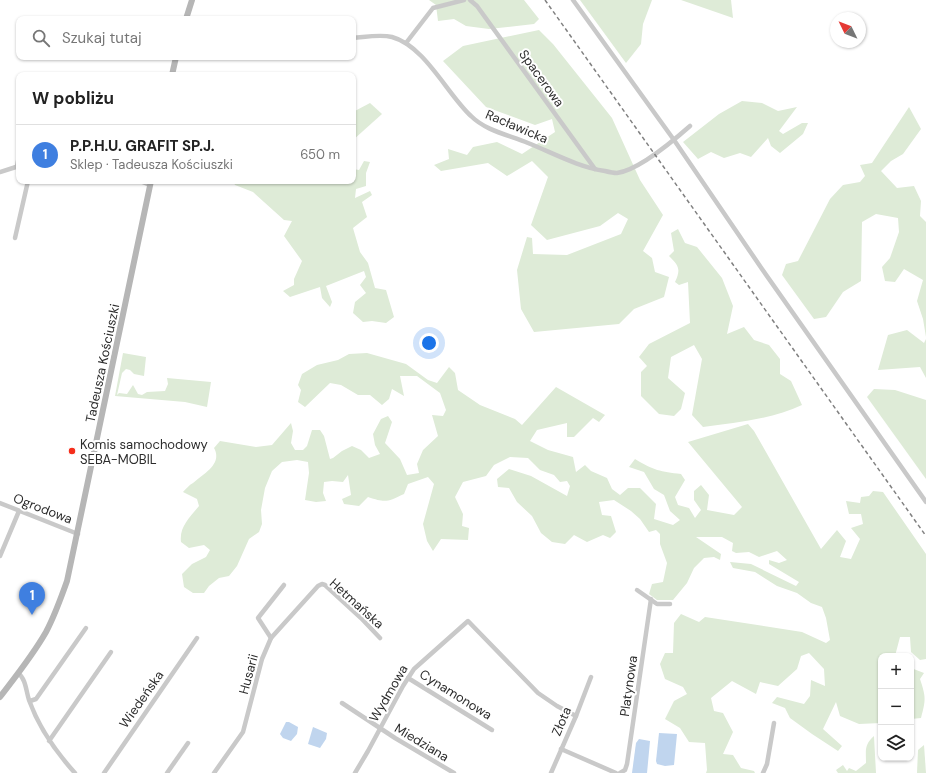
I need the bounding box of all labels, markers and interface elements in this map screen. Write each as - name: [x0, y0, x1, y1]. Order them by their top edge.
- north arrow: [830, 12, 866, 48]
- search box: [16, 16, 356, 60]
- icon: search: [30, 27, 52, 49]
- text: Szukaj tutaj: [62, 28, 142, 48]
- street label: Spacerowa: [515, 46, 568, 110]
- text: W pobliżu: [32, 87, 114, 109]
- street label: Racławicka: [483, 106, 551, 147]
- text: P.P.H.U. GRAFIT SP.J.: [70, 136, 215, 156]
- text: 1: [43, 146, 47, 163]
- text: 650 m: [300, 146, 340, 163]
- text: Sklep · Tadeusza Kościuszki: [70, 156, 233, 173]
- street label: Tadeusza Kościuszki: [82, 302, 123, 424]
- your location: [419, 333, 439, 353]
- place label: Komis samochodowy SEBA-MOBIL: [80, 436, 208, 468]
- marker: Komis samochodowy SEBA-MOBIL: [67, 446, 77, 456]
- street label: Ogrodowa: [11, 489, 75, 528]
- street label: Hetmańska: [326, 575, 387, 632]
- pin: 1: [19, 582, 45, 615]
- street label: Husarii: [235, 652, 262, 696]
- map controls: [878, 653, 914, 761]
- button: +: [878, 653, 914, 689]
- street label: Platynowa: [616, 655, 641, 718]
- street label: Wydmowa: [365, 662, 412, 725]
- street label: Cynamonowa: [416, 665, 495, 723]
- street label: Wiedeńska: [115, 667, 167, 731]
- button: −: [878, 689, 914, 725]
- street label: Złota: [548, 704, 575, 738]
- street label: Miedziana: [392, 720, 452, 765]
- button: layers: [878, 725, 914, 761]

